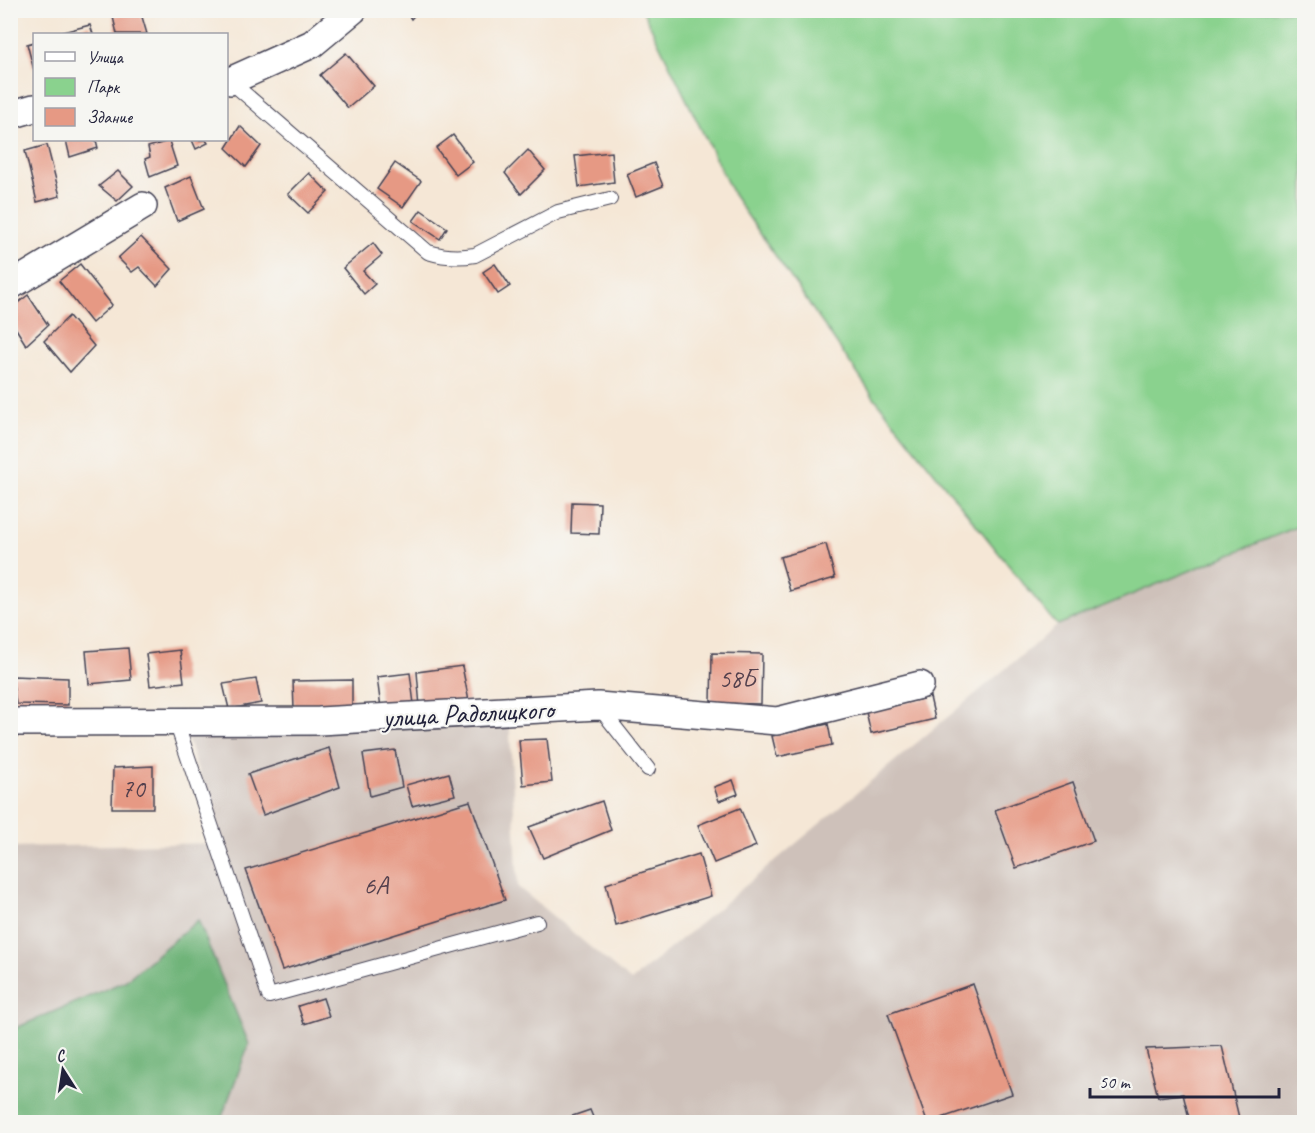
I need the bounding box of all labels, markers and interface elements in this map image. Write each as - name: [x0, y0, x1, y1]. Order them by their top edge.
- legend: [33, 33, 228, 141]
- text: Улица: [87, 46, 124, 68]
- text: Парк: [87, 76, 121, 98]
- text: Здание: [87, 106, 133, 128]
- house number: 58Б: [719, 662, 759, 695]
- street label: улица Радолицкого: [379, 691, 558, 735]
- house number: 70: [121, 772, 147, 805]
- house number: 6А: [364, 869, 390, 902]
- north arrow: [33, 1040, 93, 1100]
- text: С: [54, 1045, 68, 1067]
- scale bar: [1090, 1061, 1279, 1099]
- text: 50 m: [1099, 1071, 1132, 1093]

